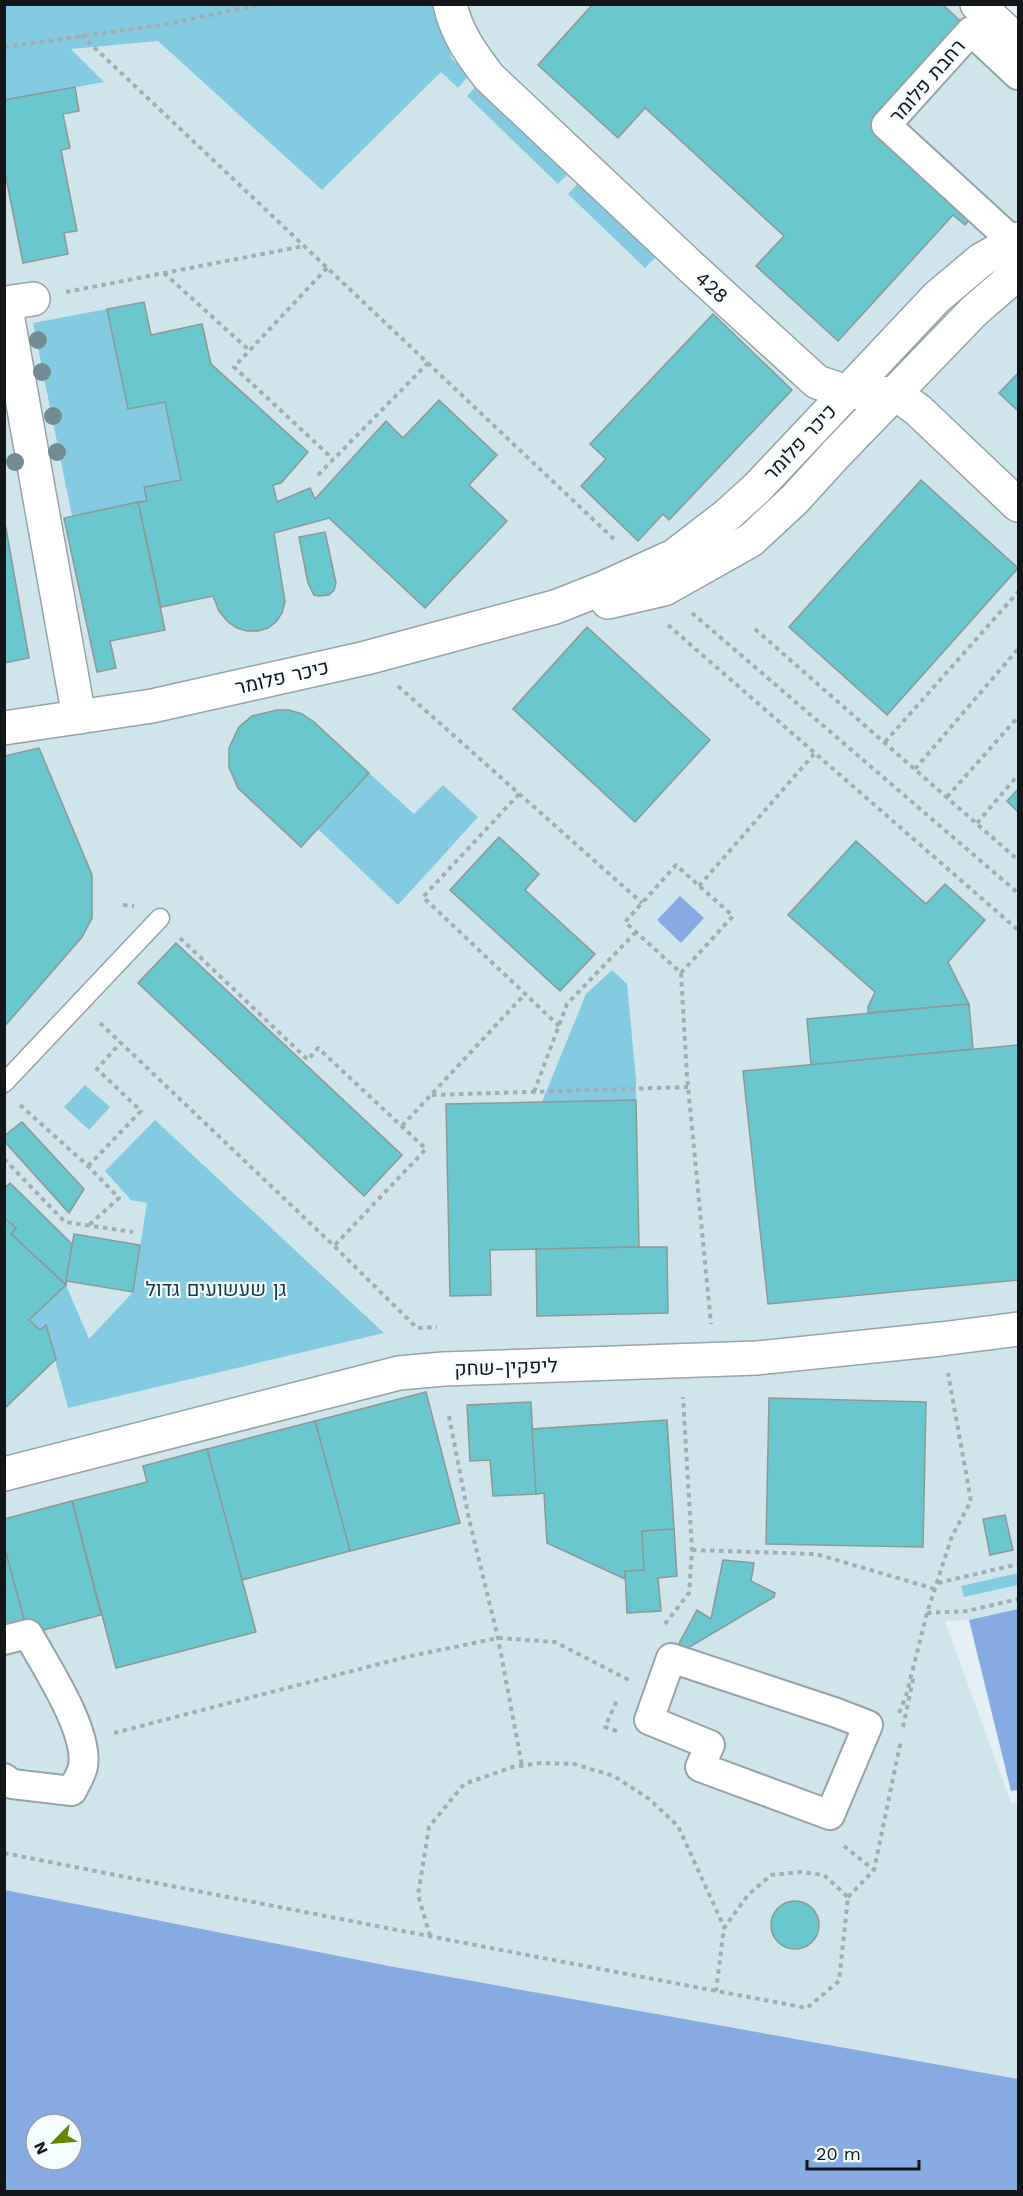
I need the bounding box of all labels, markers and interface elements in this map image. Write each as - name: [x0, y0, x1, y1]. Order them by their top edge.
- street label: רחבת פלומר: [884, 34, 970, 128]
- street label: 428: [691, 266, 733, 308]
- street label: כיכר פלומר: [759, 399, 841, 485]
- street label: כיכר פלומר: [233, 655, 331, 699]
- park label: גן שעשועים גדול: [146, 1277, 287, 1301]
- street label: ליפקין-שחק: [454, 1353, 558, 1381]
- north arrow: [24, 2112, 84, 2172]
- scale bar: [807, 2133, 920, 2171]
- text: N: [30, 2139, 52, 2158]
- text: 20 m: [816, 2143, 861, 2164]

